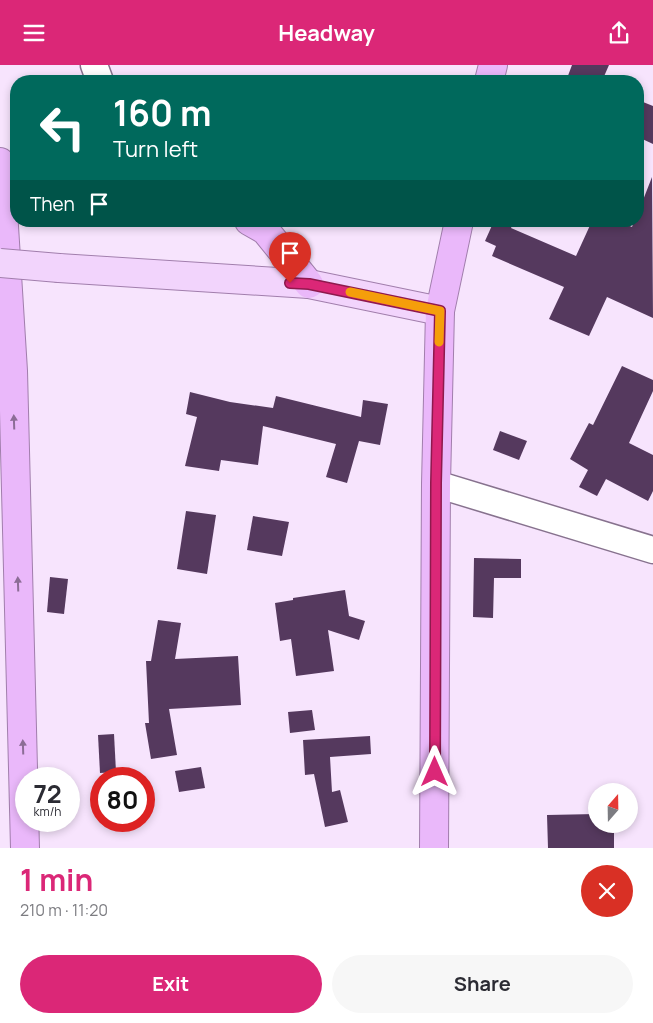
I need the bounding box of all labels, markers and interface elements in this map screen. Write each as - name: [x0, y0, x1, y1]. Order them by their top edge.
- text: Headway: [278, 18, 375, 48]
- icon: menu: [20, 19, 48, 47]
- icon: share: [605, 19, 633, 47]
- text: 160 m: [113, 89, 212, 137]
- icon: left: [30, 95, 95, 160]
- text: Turn left: [113, 134, 198, 164]
- icon: arrive: [85, 190, 113, 218]
- text: Then: [30, 191, 75, 217]
- pin: [269, 232, 311, 283]
- icon: arrive: [276, 239, 304, 267]
- one-way arrow: [10, 414, 18, 430]
- one-way arrow: [14, 576, 22, 592]
- one-way arrow: [18, 739, 26, 755]
- position arrow: [408, 745, 460, 797]
- speed limit sign: 80: [90, 767, 155, 832]
- text: 72: [33, 776, 62, 811]
- north arrow: [588, 783, 638, 833]
- map controls: [588, 783, 638, 833]
- text: km/h: [34, 803, 61, 820]
- text: 1 min: [20, 859, 93, 900]
- button: close: [581, 865, 633, 917]
- text: 210 m · 11:20: [20, 899, 108, 921]
- button: Exit: [20, 955, 322, 1013]
- button: Share: [332, 955, 633, 1013]

